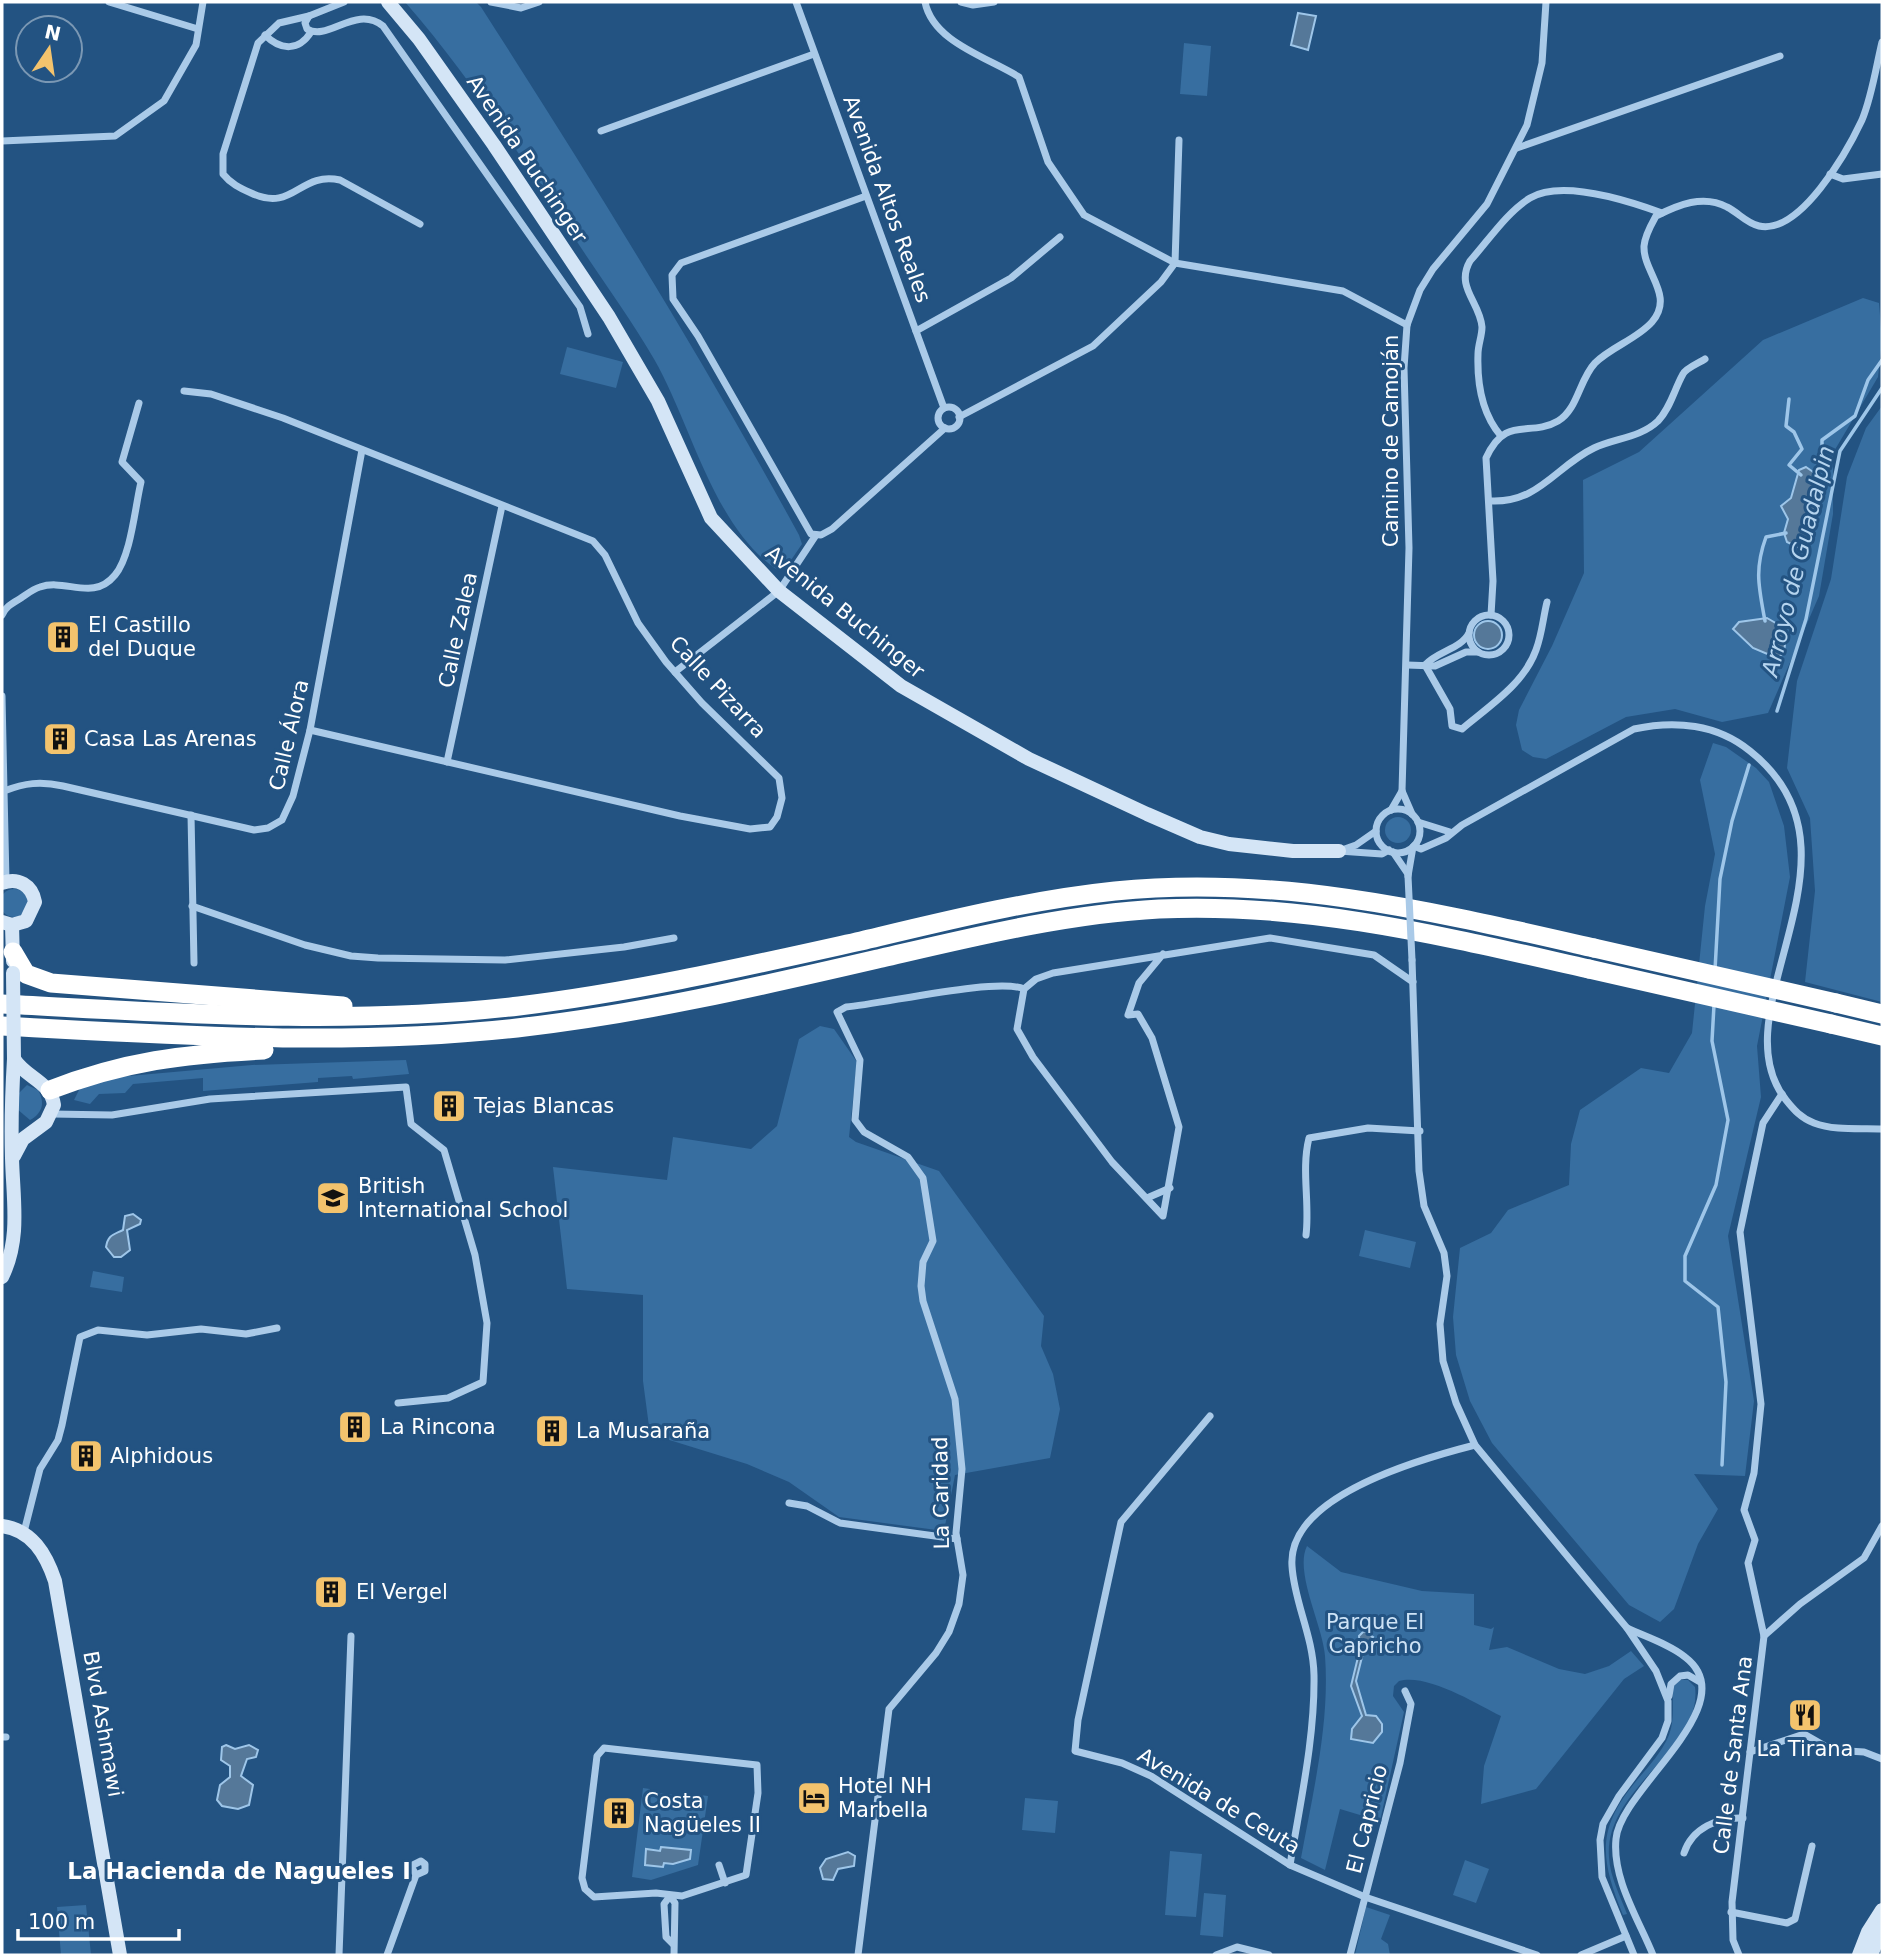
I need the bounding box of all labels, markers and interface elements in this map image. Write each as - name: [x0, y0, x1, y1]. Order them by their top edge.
- north arrow: [14, 14, 84, 84]
- text: N: [43, 20, 63, 45]
- street label: Avenida Buchinger: [462, 71, 592, 248]
- street label: Avenida Altos Reales: [838, 92, 936, 306]
- street label: Camino de Camoján: [1379, 335, 1403, 547]
- water label: Arroyo de Guadalpin: [1756, 443, 1839, 681]
- street label: Avenida Buchinger: [761, 541, 929, 684]
- street label: Calle Zalea: [434, 570, 482, 690]
- place label: El Castillo del Duque: [88, 613, 196, 661]
- building icon: El Castillo del Duque: [44, 618, 82, 656]
- street label: Calle Pizarra: [665, 631, 771, 743]
- street label: Calle Álora: [264, 677, 313, 793]
- building icon: Casa Las Arenas: [41, 720, 79, 758]
- place label: Casa Las Arenas: [84, 727, 257, 751]
- building icon: Tejas Blancas: [430, 1087, 468, 1125]
- place label: Tejas Blancas: [473, 1094, 614, 1118]
- place label: British International School: [358, 1174, 568, 1222]
- school or university icon: British International School: [314, 1179, 352, 1217]
- building icon: La Rincona: [336, 1408, 374, 1446]
- building icon: La Musaraña: [533, 1412, 571, 1450]
- place label: La Rincona: [380, 1415, 496, 1439]
- place label: La Musaraña: [576, 1419, 710, 1443]
- street label: La Caridad: [928, 1436, 954, 1550]
- building icon: Alphidous: [67, 1437, 105, 1475]
- place label: Alphidous: [110, 1444, 213, 1468]
- building icon: El Vergel: [312, 1573, 350, 1611]
- place label: El Vergel: [356, 1580, 448, 1604]
- park label: Parque El Capricho: [1326, 1610, 1424, 1658]
- street label: Blvd Ashmawi: [78, 1649, 128, 1799]
- street label: Calle de Santa Ana: [1709, 1655, 1757, 1855]
- restaurant icon: La Tirana: [1786, 1696, 1824, 1734]
- place label: La Tirana: [1757, 1737, 1853, 1761]
- street label: Avenida de Ceuta: [1133, 1743, 1305, 1859]
- street label: El Capricio: [1342, 1762, 1392, 1876]
- place label: Hotel NH Marbella: [838, 1774, 932, 1822]
- hotel icon: Hotel NH Marbella: [795, 1779, 833, 1817]
- place label: Costa Nagüeles II: [644, 1789, 761, 1837]
- building icon: Costa Nagüeles II: [600, 1794, 638, 1832]
- district label: La Hacienda de Nagueles I: [67, 1858, 411, 1884]
- scale bar: [18, 1898, 178, 1942]
- text: 100 m: [28, 1910, 95, 1934]

